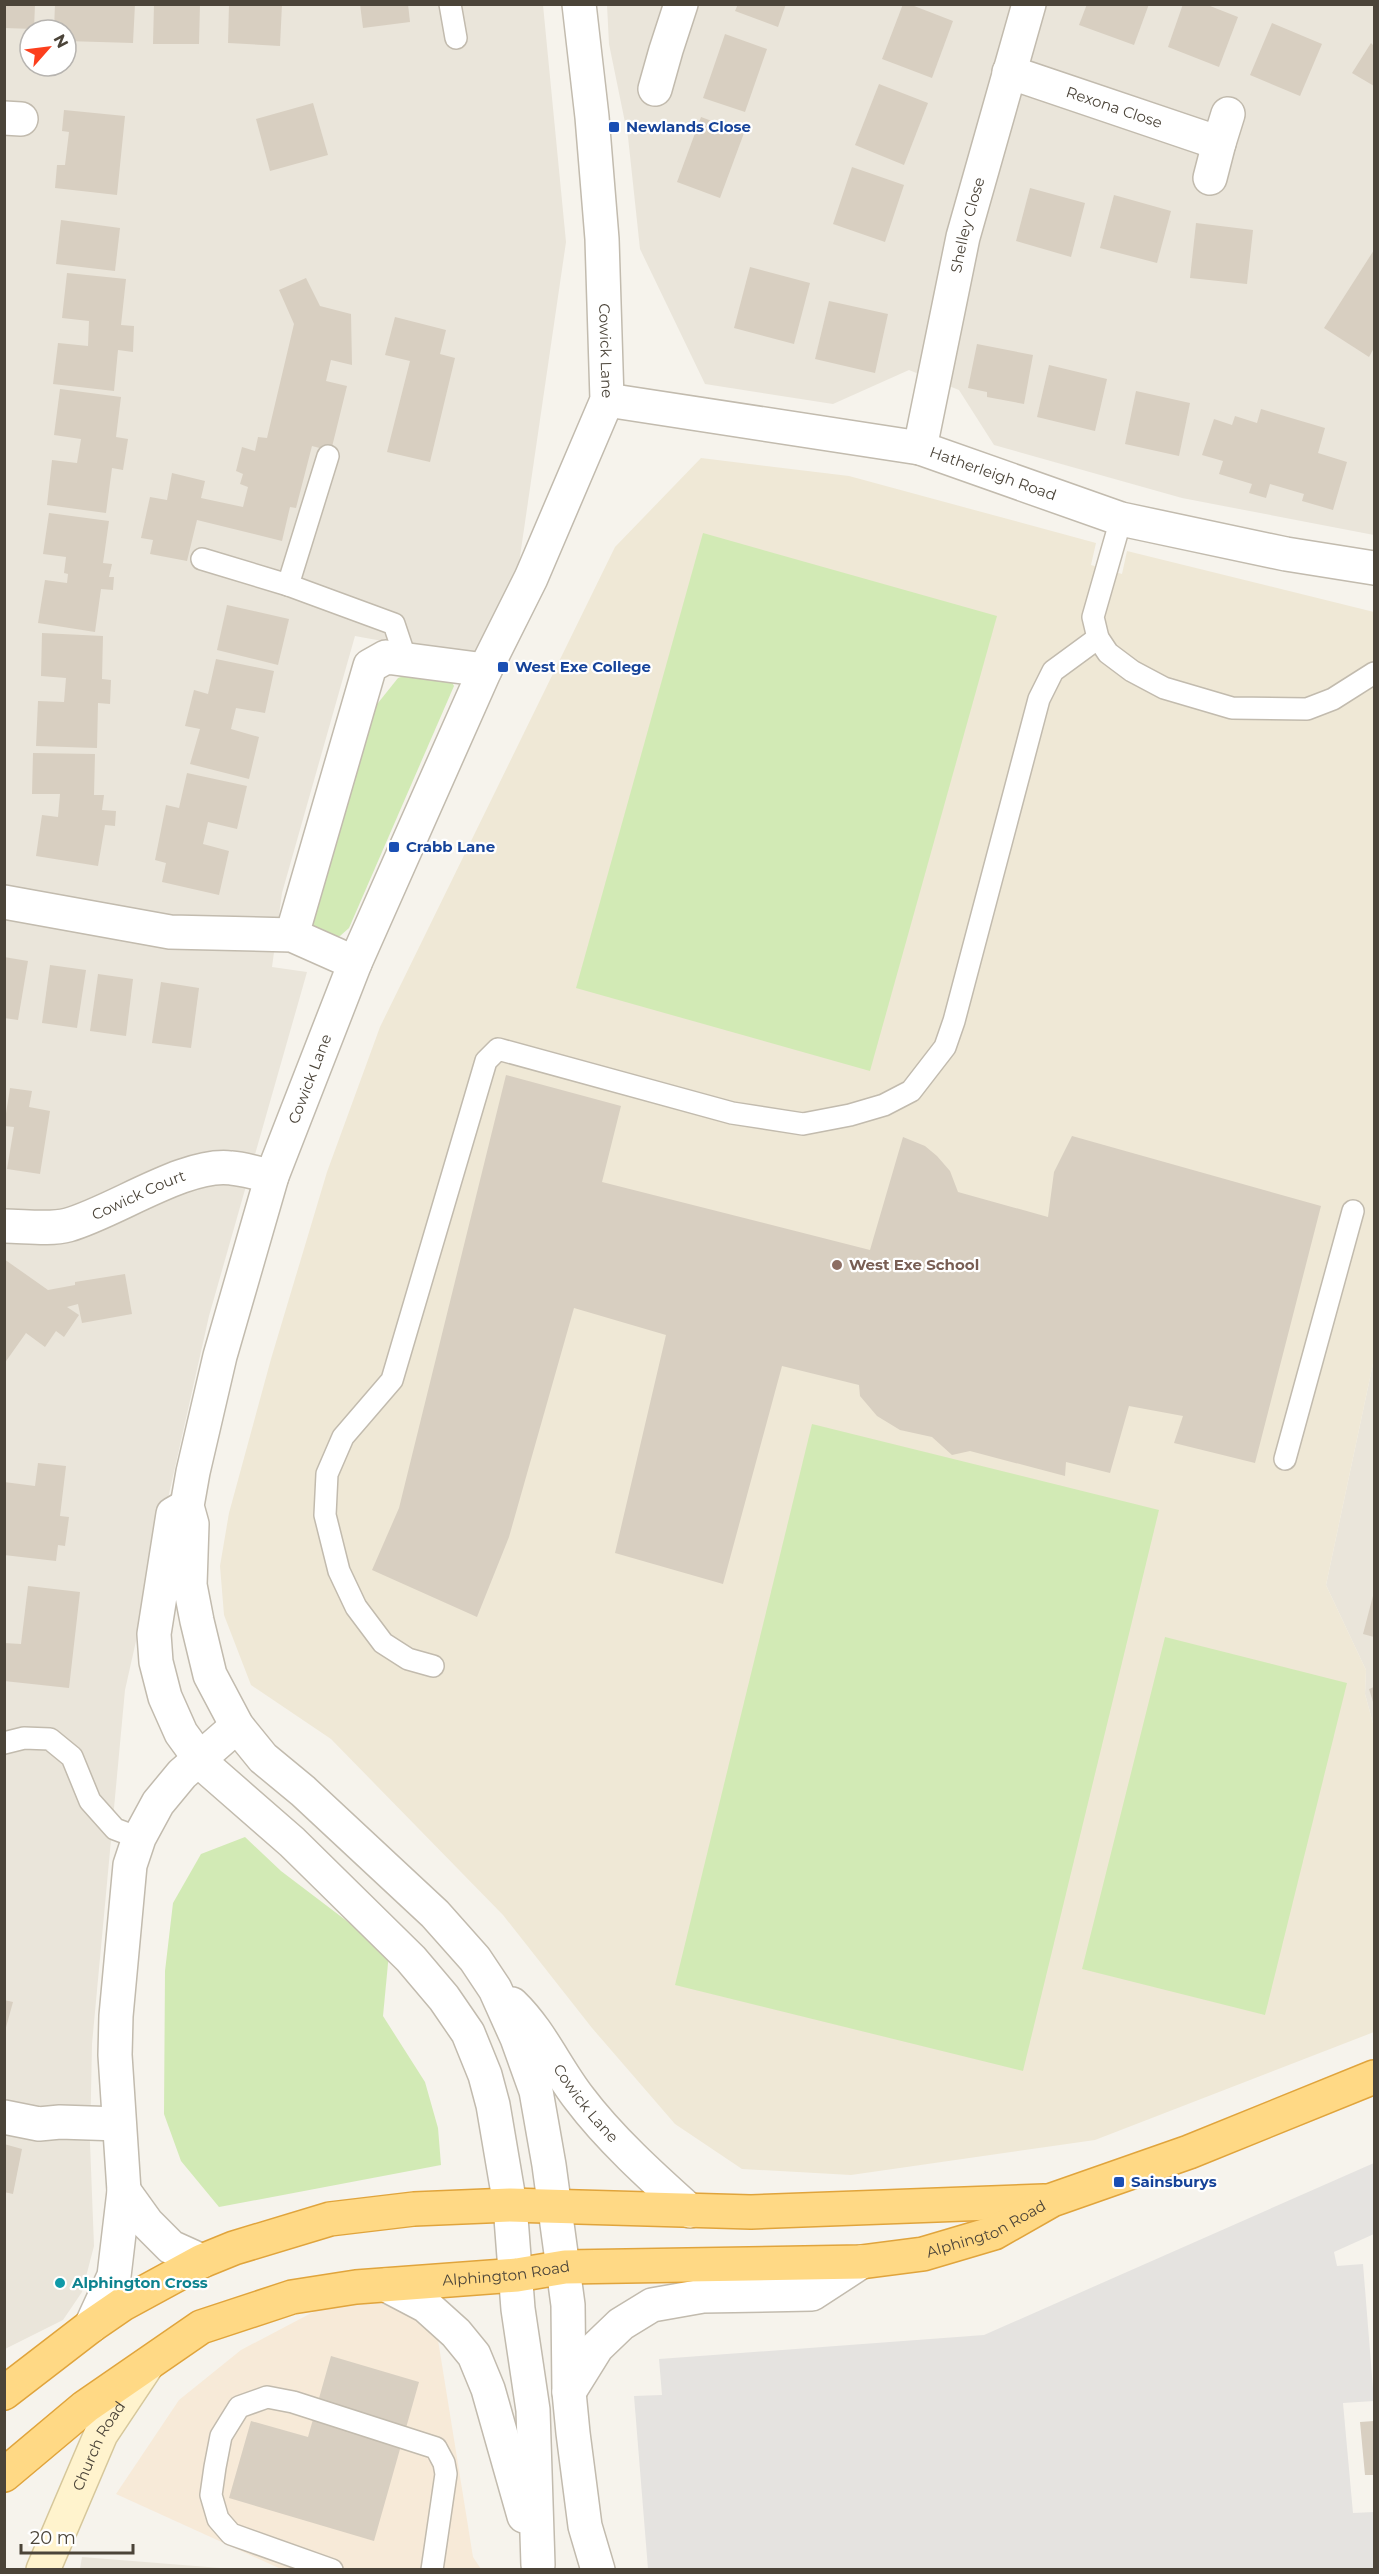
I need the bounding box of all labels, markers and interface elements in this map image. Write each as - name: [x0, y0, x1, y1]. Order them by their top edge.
- north arrow: [18, 18, 78, 78]
- text: N: [49, 31, 72, 51]
- street label: Rexona Close: [1064, 82, 1165, 132]
- place label: Newlands Close: [626, 117, 751, 136]
- marker: Newlands Close: [607, 120, 621, 134]
- street label: Shelley Close: [946, 175, 988, 274]
- street label: Cowick Lane: [595, 303, 617, 398]
- street label: Hatherleigh Road: [927, 442, 1059, 504]
- place label: West Exe College: [515, 657, 651, 676]
- marker: West Exe College: [496, 660, 510, 674]
- place label: Crabb Lane: [406, 837, 495, 856]
- marker: Crabb Lane: [387, 840, 401, 854]
- street label: Cowick Lane: [284, 1031, 335, 1126]
- street label: Cowick Court: [89, 1166, 188, 1224]
- place label: West Exe School: [849, 1255, 979, 1274]
- marker: West Exe School: [830, 1258, 844, 1272]
- street label: Cowick Lane: [549, 2060, 623, 2146]
- place label: Sainsburys: [1131, 2172, 1217, 2191]
- marker: Sainsburys: [1112, 2175, 1126, 2189]
- street label: Alphington Road: [924, 2196, 1049, 2261]
- street label: Alphington Road: [442, 2256, 571, 2290]
- place label: Alphington Cross: [71, 2273, 208, 2292]
- marker: Alphington Cross: [53, 2276, 67, 2290]
- street label: Church Road: [68, 2397, 129, 2494]
- scale bar: [21, 2517, 134, 2555]
- text: 20 m: [30, 2527, 76, 2549]

